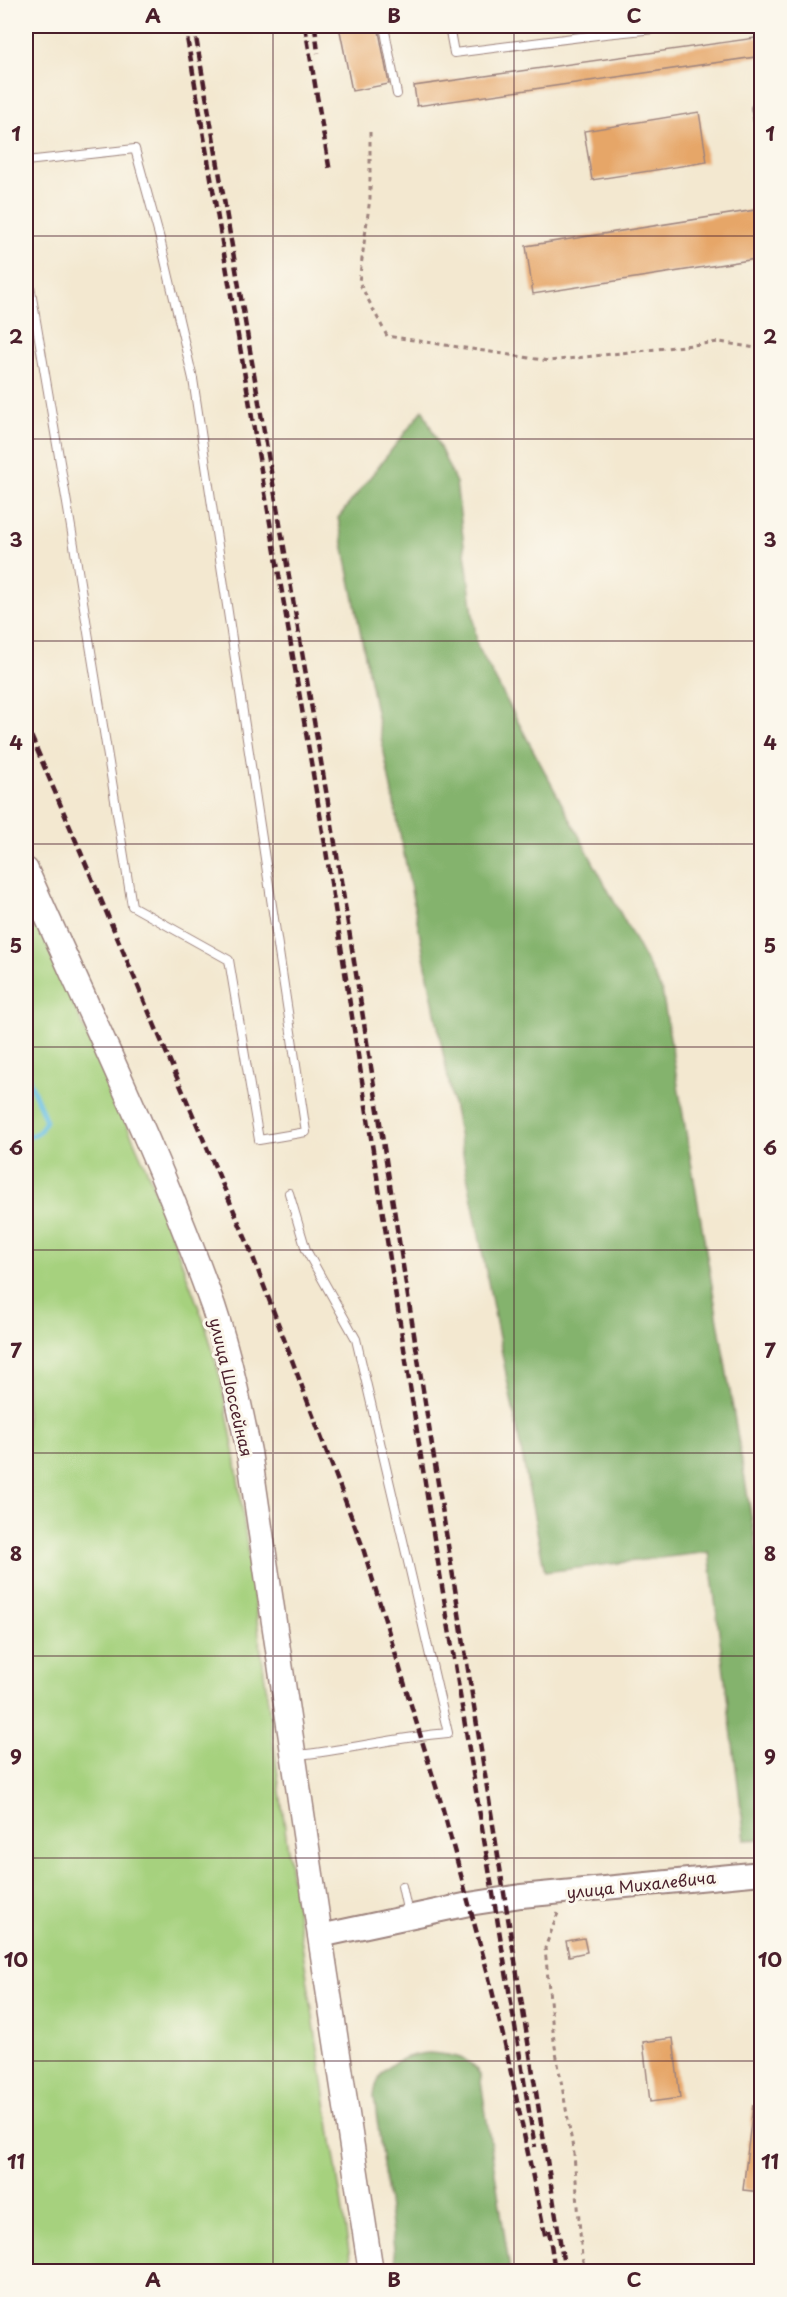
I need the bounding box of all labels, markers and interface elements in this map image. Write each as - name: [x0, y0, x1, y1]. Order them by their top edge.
- text: A: [145, 0, 161, 30]
- text: B: [387, 0, 401, 30]
- text: C: [626, 0, 642, 30]
- text: 1: [11, 118, 21, 148]
- text: 1: [765, 118, 775, 148]
- text: 2: [9, 321, 23, 351]
- text: 2: [763, 321, 777, 351]
- text: 3: [9, 524, 23, 554]
- text: 3: [763, 524, 777, 554]
- text: 4: [9, 727, 23, 757]
- text: 4: [763, 727, 777, 757]
- text: 5: [10, 930, 22, 960]
- text: 5: [764, 930, 776, 960]
- text: 6: [9, 1132, 23, 1162]
- text: 6: [763, 1132, 777, 1162]
- street label: улица Шоссейная: [204, 1315, 260, 1459]
- text: 7: [10, 1335, 22, 1365]
- text: 7: [764, 1335, 776, 1365]
- text: 8: [10, 1538, 22, 1568]
- text: 8: [764, 1538, 776, 1568]
- text: 9: [10, 1741, 22, 1771]
- text: 9: [764, 1741, 776, 1771]
- street label: улица Михалевича: [565, 1864, 717, 1904]
- text: 10: [4, 1944, 28, 1974]
- text: 10: [758, 1944, 782, 1974]
- text: 11: [7, 2146, 25, 2176]
- text: 11: [761, 2146, 779, 2176]
- text: A: [145, 2264, 161, 2294]
- text: B: [387, 2264, 401, 2294]
- text: C: [626, 2264, 642, 2294]

